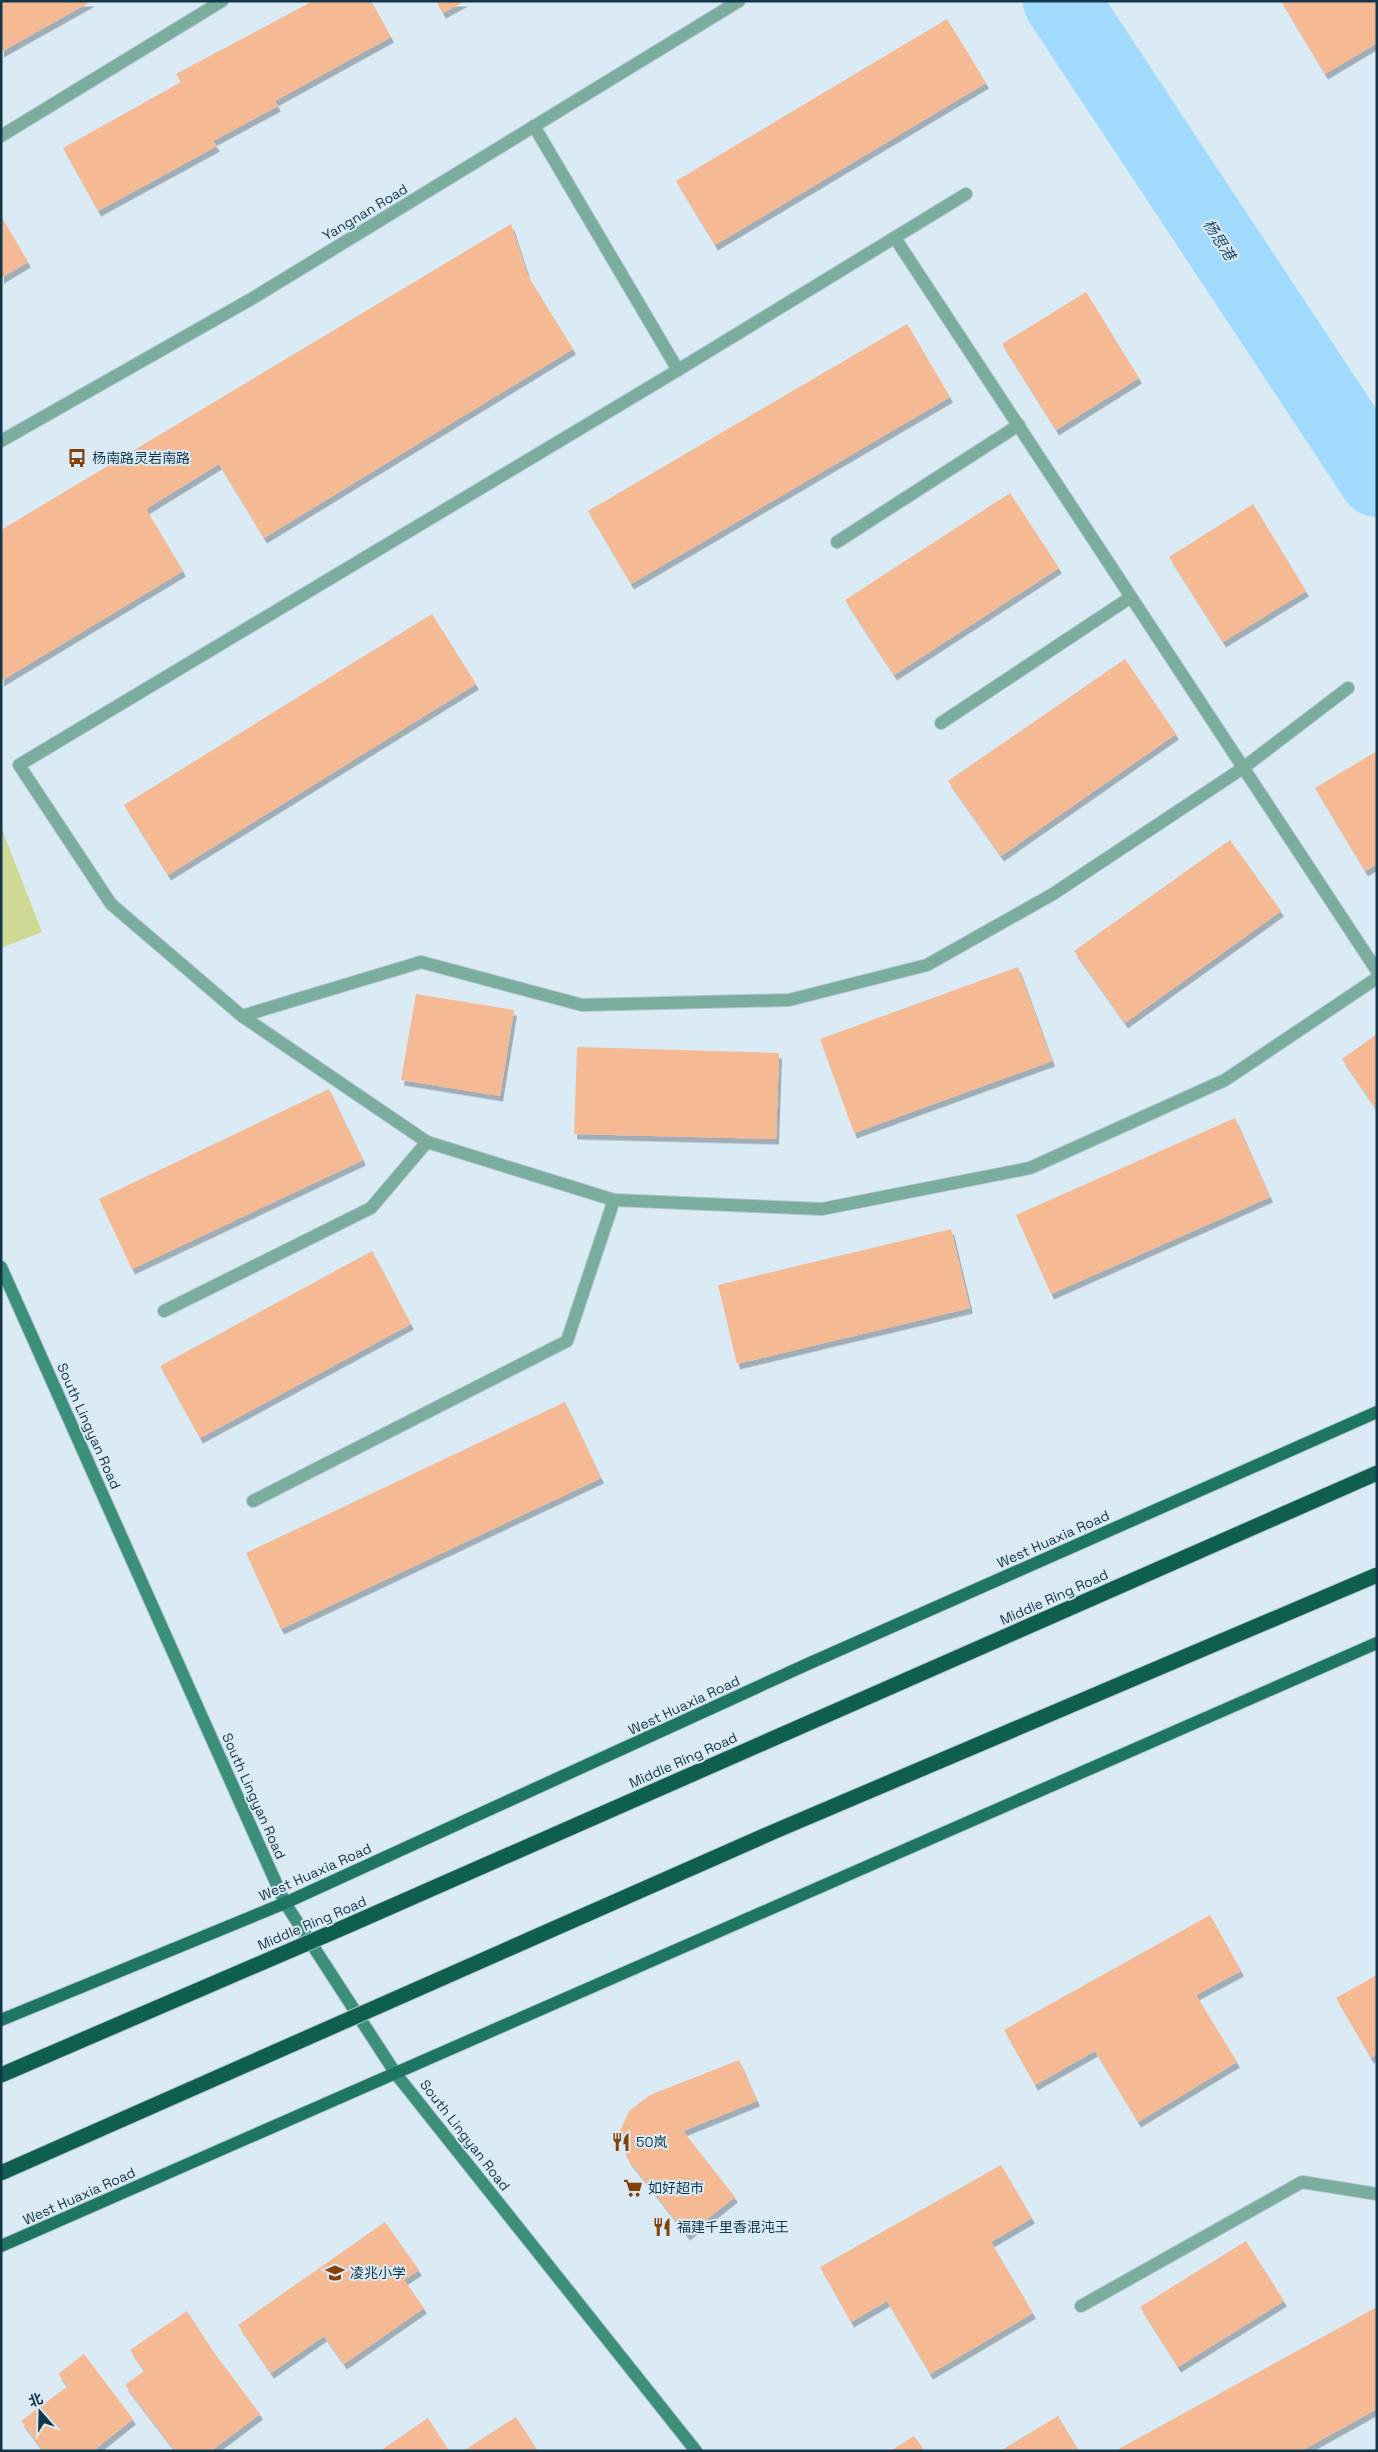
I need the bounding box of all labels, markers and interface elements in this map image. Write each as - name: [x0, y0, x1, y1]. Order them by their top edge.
- street label: Yangnan Road: [319, 180, 411, 244]
- water label: 杨思港: [1199, 216, 1241, 265]
- bus stop icon: 杨南路灵岩南路: [66, 447, 88, 469]
- place label: 杨南路灵岩南路: [92, 449, 190, 467]
- street label: South Lingyan Road: [53, 1360, 125, 1492]
- street label: West Huaxia Road: [994, 1506, 1112, 1572]
- street label: Middle Ring Road: [997, 1565, 1111, 1629]
- street label: West Huaxia Road: [625, 1671, 743, 1739]
- street label: Middle Ring Road: [626, 1728, 740, 1792]
- street label: South Lingyan Road: [218, 1730, 290, 1862]
- street label: West Huaxia Road: [256, 1839, 374, 1905]
- street label: Middle Ring Road: [255, 1892, 369, 1954]
- street label: South Lingyan Road: [416, 2076, 514, 2194]
- restaurant icon: 50岚: [610, 2131, 632, 2153]
- place label: 50岚: [636, 2133, 667, 2151]
- street label: West Huaxia Road: [20, 2163, 138, 2229]
- supermarket icon: 如好超市: [622, 2177, 644, 2199]
- place label: 如好超市: [648, 2179, 704, 2197]
- restaurant icon: 福建千里香混沌王: [651, 2216, 673, 2238]
- place label: 福建千里香混沌王: [677, 2218, 789, 2236]
- school or university icon: 凌兆小学: [324, 2262, 346, 2284]
- place label: 凌兆小学: [350, 2264, 406, 2282]
- north arrow: [15, 2387, 65, 2437]
- text: 北: [26, 2389, 45, 2411]

